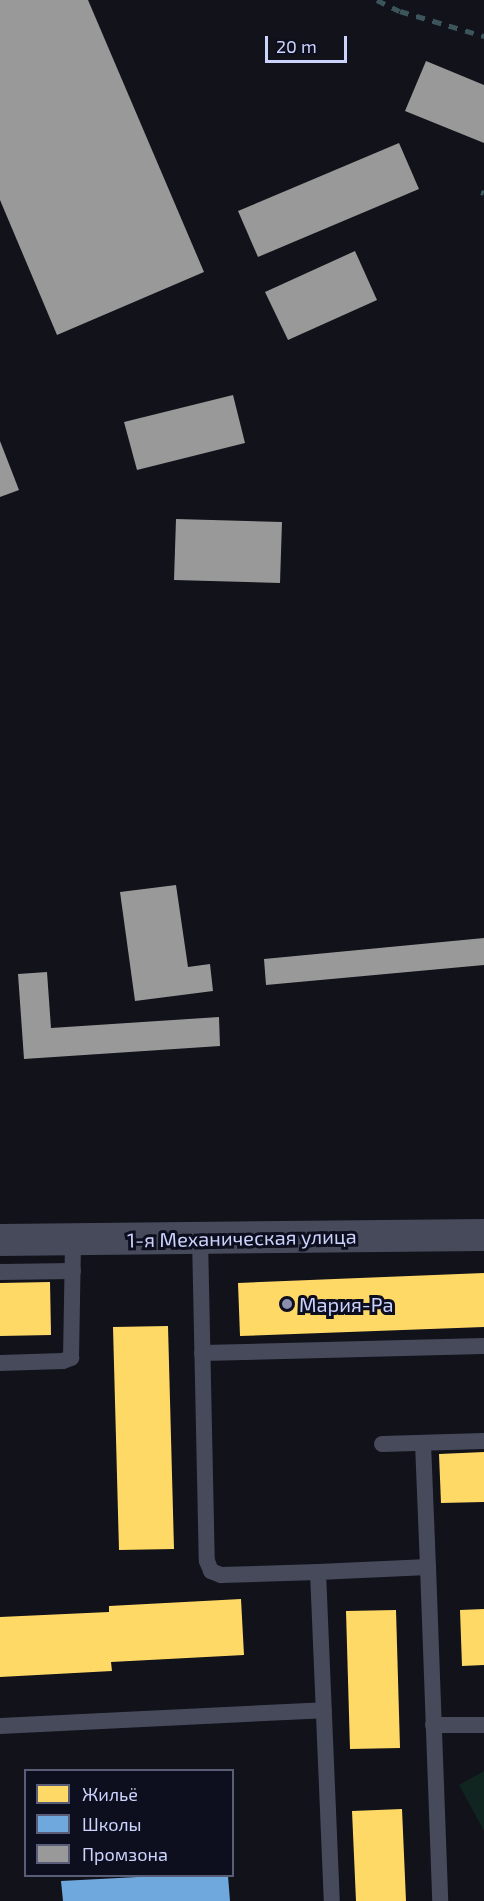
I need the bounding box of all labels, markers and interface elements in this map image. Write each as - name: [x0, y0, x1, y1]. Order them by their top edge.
- scale bar: [268, 24, 350, 62]
- text: 20 m: [276, 35, 317, 57]
- street label: 1-я Механическая улица: [127, 1224, 357, 1252]
- place label: Мария-Ра: [299, 1292, 394, 1316]
- marker: Мария-Ра: [280, 1297, 294, 1311]
- legend: [24, 1769, 234, 1877]
- text: Жильё: [82, 1783, 138, 1805]
- text: Школы: [82, 1813, 142, 1835]
- text: Промзона: [82, 1843, 168, 1865]

